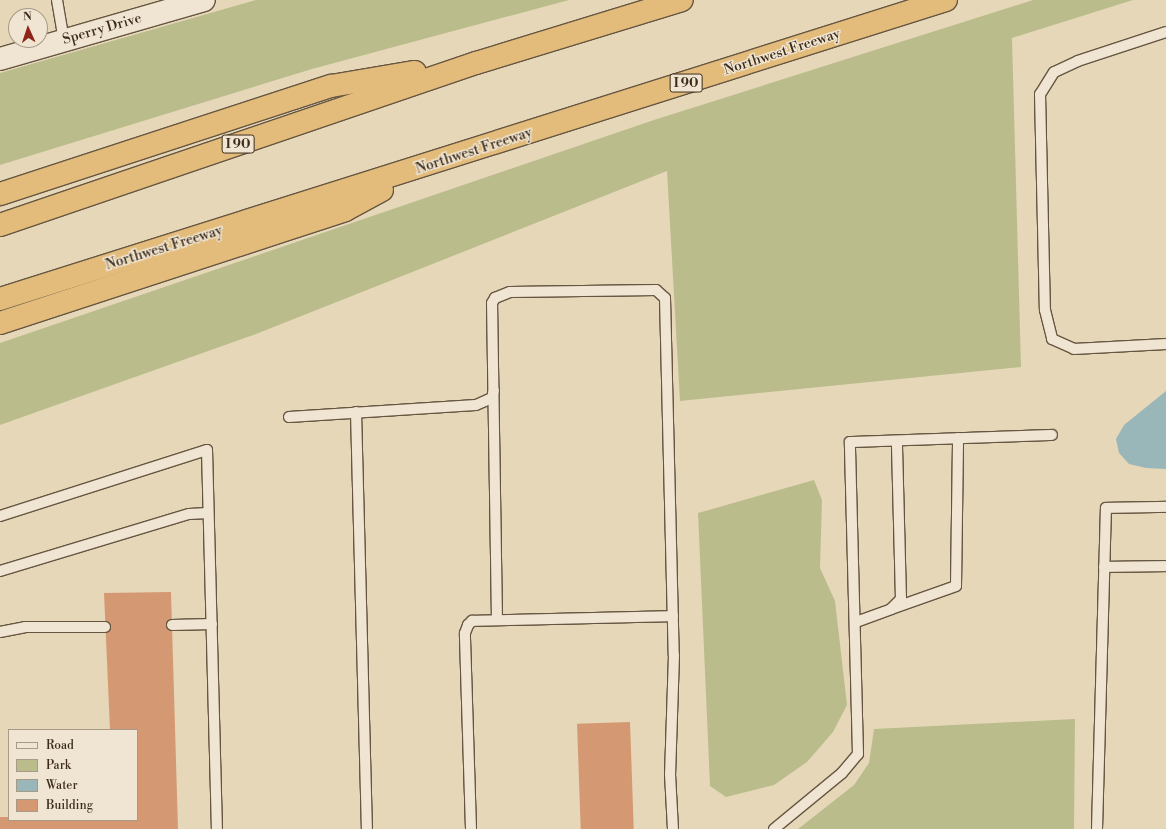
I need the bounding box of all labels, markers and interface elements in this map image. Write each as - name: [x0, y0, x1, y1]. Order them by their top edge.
- north arrow: [8, 8, 48, 48]
- text: N: [23, 10, 32, 24]
- street label: Sperry Drive: [61, 10, 143, 48]
- street label: Northwest Freeway: [722, 25, 842, 79]
- road number: I 90: [669, 72, 703, 94]
- street label: Northwest Freeway: [414, 124, 534, 178]
- road number: I 90: [221, 133, 255, 155]
- street label: Northwest Freeway: [104, 222, 224, 274]
- legend: [8, 729, 138, 821]
- text: Road: [46, 738, 74, 753]
- text: Park: [46, 758, 71, 773]
- text: Water: [46, 778, 78, 793]
- text: Building: [46, 798, 93, 813]

